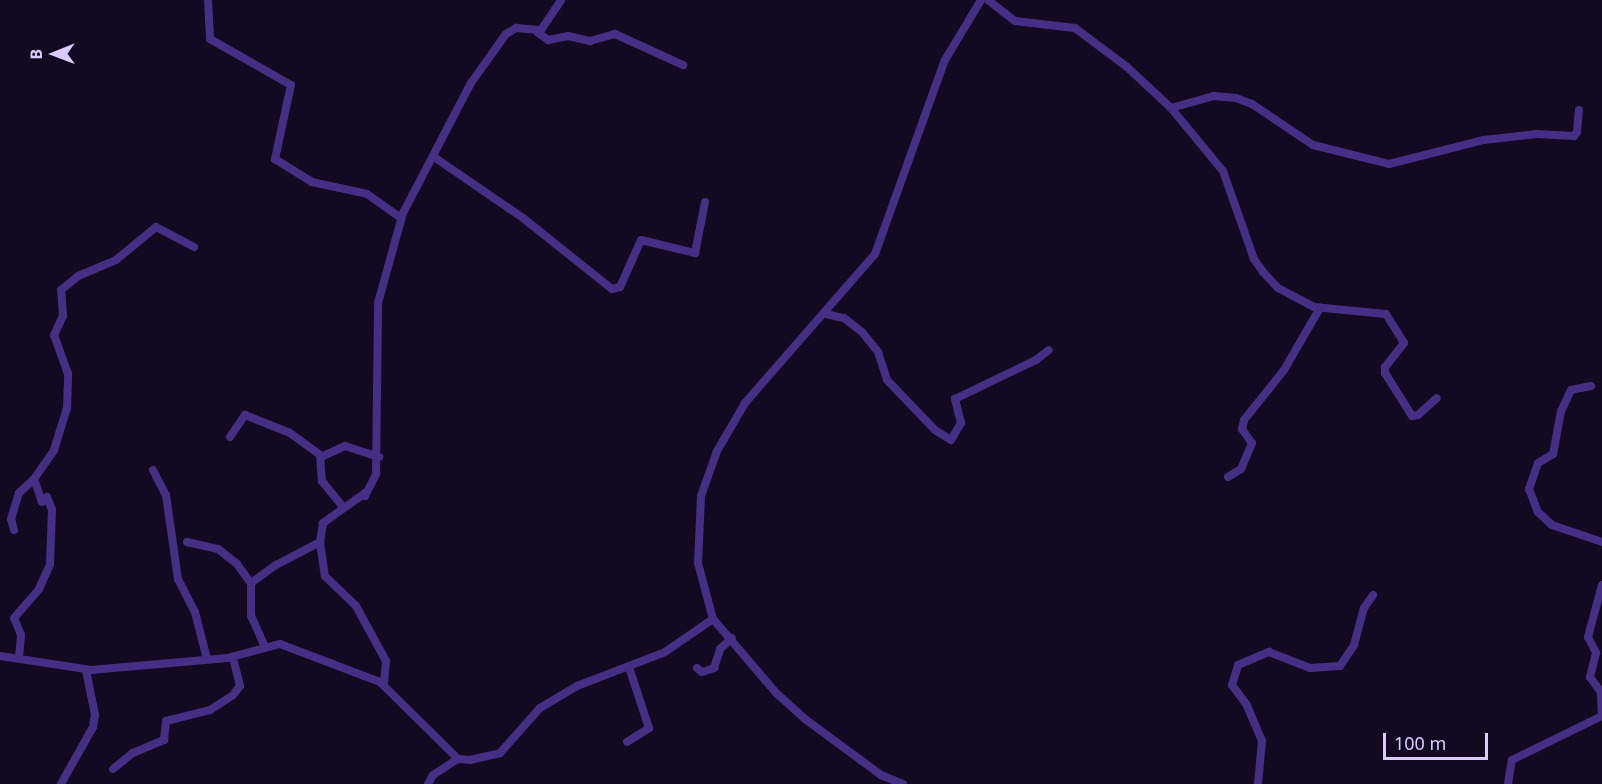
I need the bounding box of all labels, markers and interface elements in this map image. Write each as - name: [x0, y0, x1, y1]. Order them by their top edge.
- north arrow: [24, 24, 84, 84]
- text: B: [25, 49, 47, 60]
- scale bar: [1386, 721, 1491, 759]
- text: 100 m: [1394, 731, 1446, 755]

